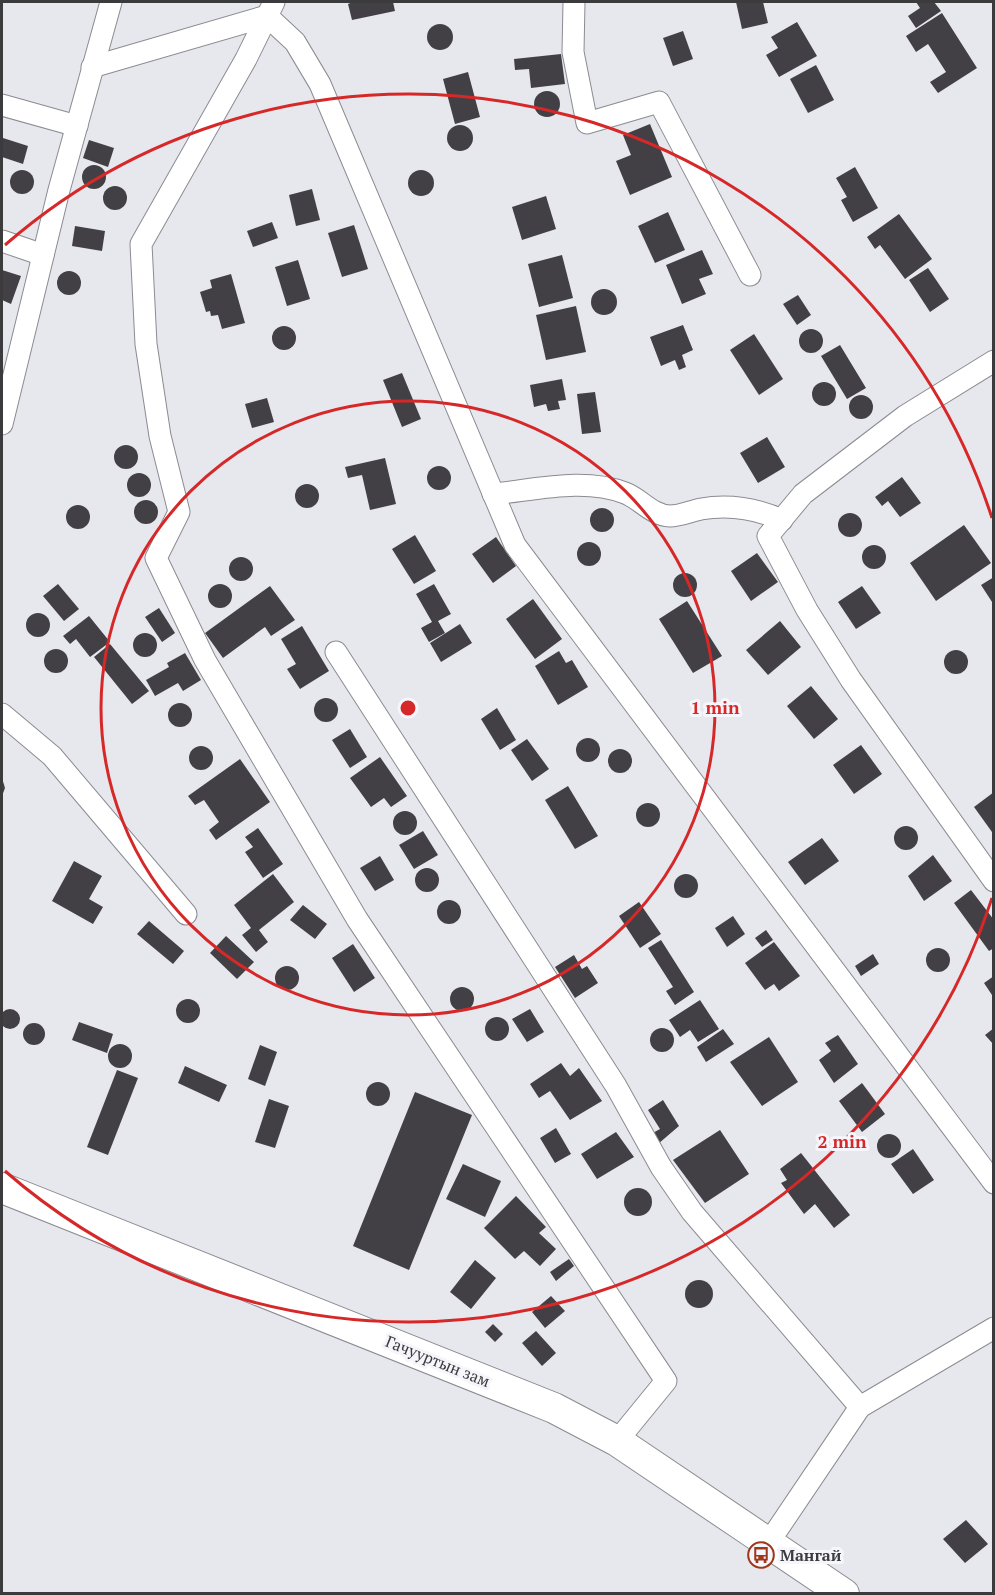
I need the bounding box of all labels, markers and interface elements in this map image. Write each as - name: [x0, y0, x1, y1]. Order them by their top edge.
- text: 1 min: [690, 695, 740, 719]
- centre of rings: [398, 698, 418, 718]
- text: 2 min: [817, 1129, 867, 1153]
- street label: Гачууртын зам: [382, 1330, 494, 1392]
- bus stop icon: Мангай: [746, 1540, 776, 1570]
- place label: Мангай: [780, 1544, 842, 1566]

